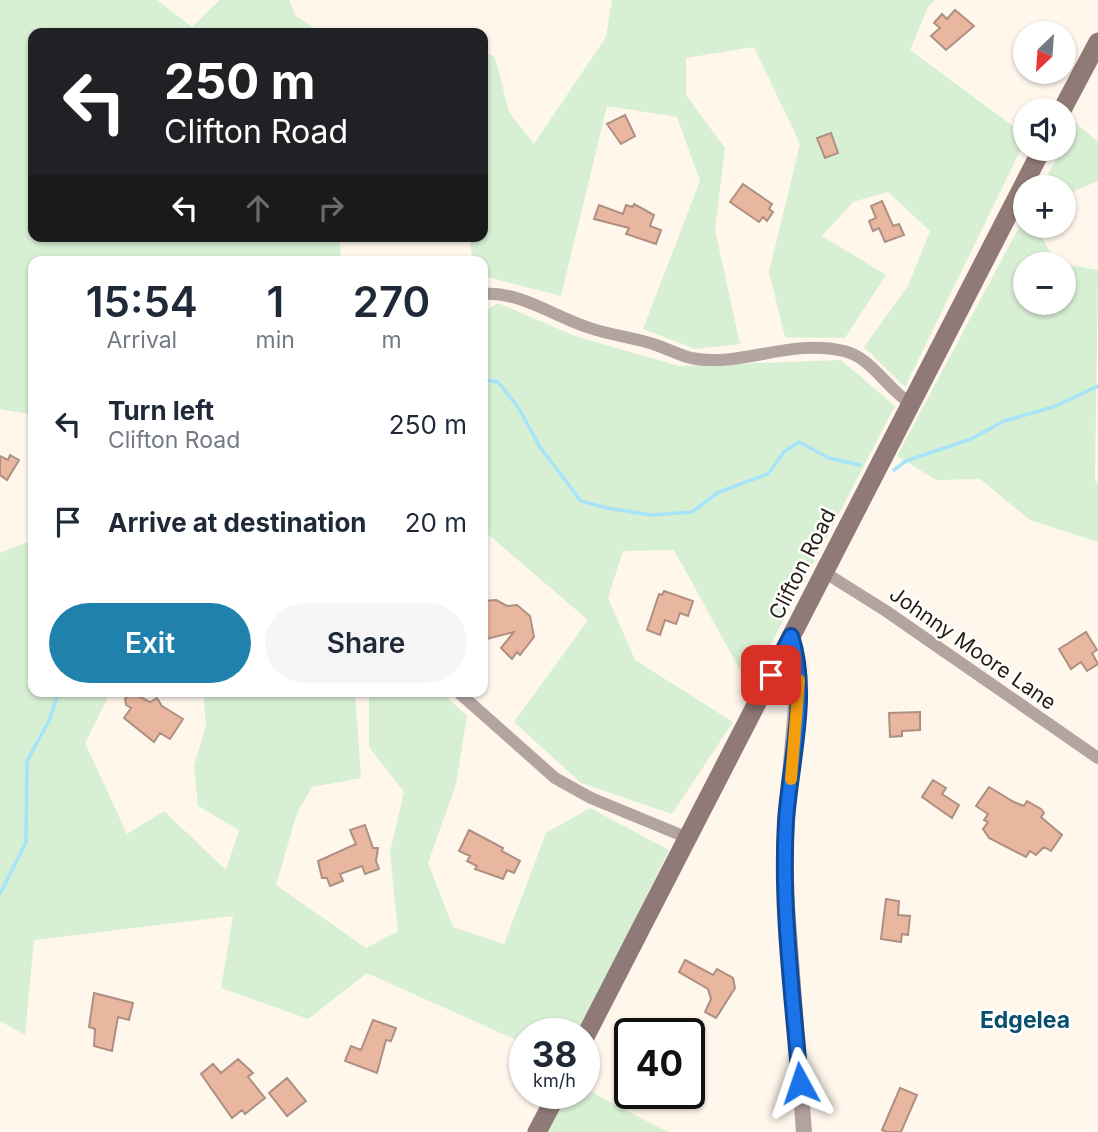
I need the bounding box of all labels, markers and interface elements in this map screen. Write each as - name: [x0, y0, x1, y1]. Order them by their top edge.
- north arrow: [1013, 21, 1076, 84]
- map controls: [1013, 21, 1076, 315]
- text: 250 m: [164, 52, 316, 111]
- icon: left: [49, 56, 140, 147]
- button: sound: [1013, 98, 1076, 161]
- text: Clifton Road: [164, 112, 348, 151]
- button: +: [1013, 175, 1076, 238]
- icon: left: [166, 189, 204, 227]
- icon: ahead: [239, 189, 277, 227]
- icon: right: [312, 189, 350, 227]
- button: −: [1013, 252, 1076, 315]
- text: 15:54: [86, 276, 198, 327]
- text: 1: [266, 276, 284, 327]
- text: 270: [353, 276, 430, 327]
- text: Arrival: [106, 326, 177, 354]
- text: min: [256, 326, 295, 354]
- text: m: [381, 326, 402, 354]
- text: Turn left: [108, 395, 214, 426]
- icon: left: [49, 405, 87, 443]
- text: 250 m: [389, 409, 467, 440]
- text: Clifton Road: [108, 426, 240, 454]
- icon: arrive: [49, 503, 87, 541]
- street label: Clifton Road: [763, 505, 841, 623]
- text: Arrive at destination: [108, 507, 367, 538]
- text: 20 m: [405, 507, 467, 538]
- street label: Johnny Moore Lane: [885, 581, 1061, 715]
- button: Exit: [49, 603, 251, 683]
- button: Share: [265, 603, 467, 683]
- pin: [741, 645, 801, 705]
- icon: arrive: [752, 656, 790, 694]
- district label: Edgelea: [980, 1006, 1070, 1034]
- speed limit sign: 40: [614, 1018, 705, 1109]
- text: 38: [532, 1033, 577, 1075]
- position arrow: [763, 1046, 837, 1120]
- text: km/h: [533, 1070, 576, 1091]

